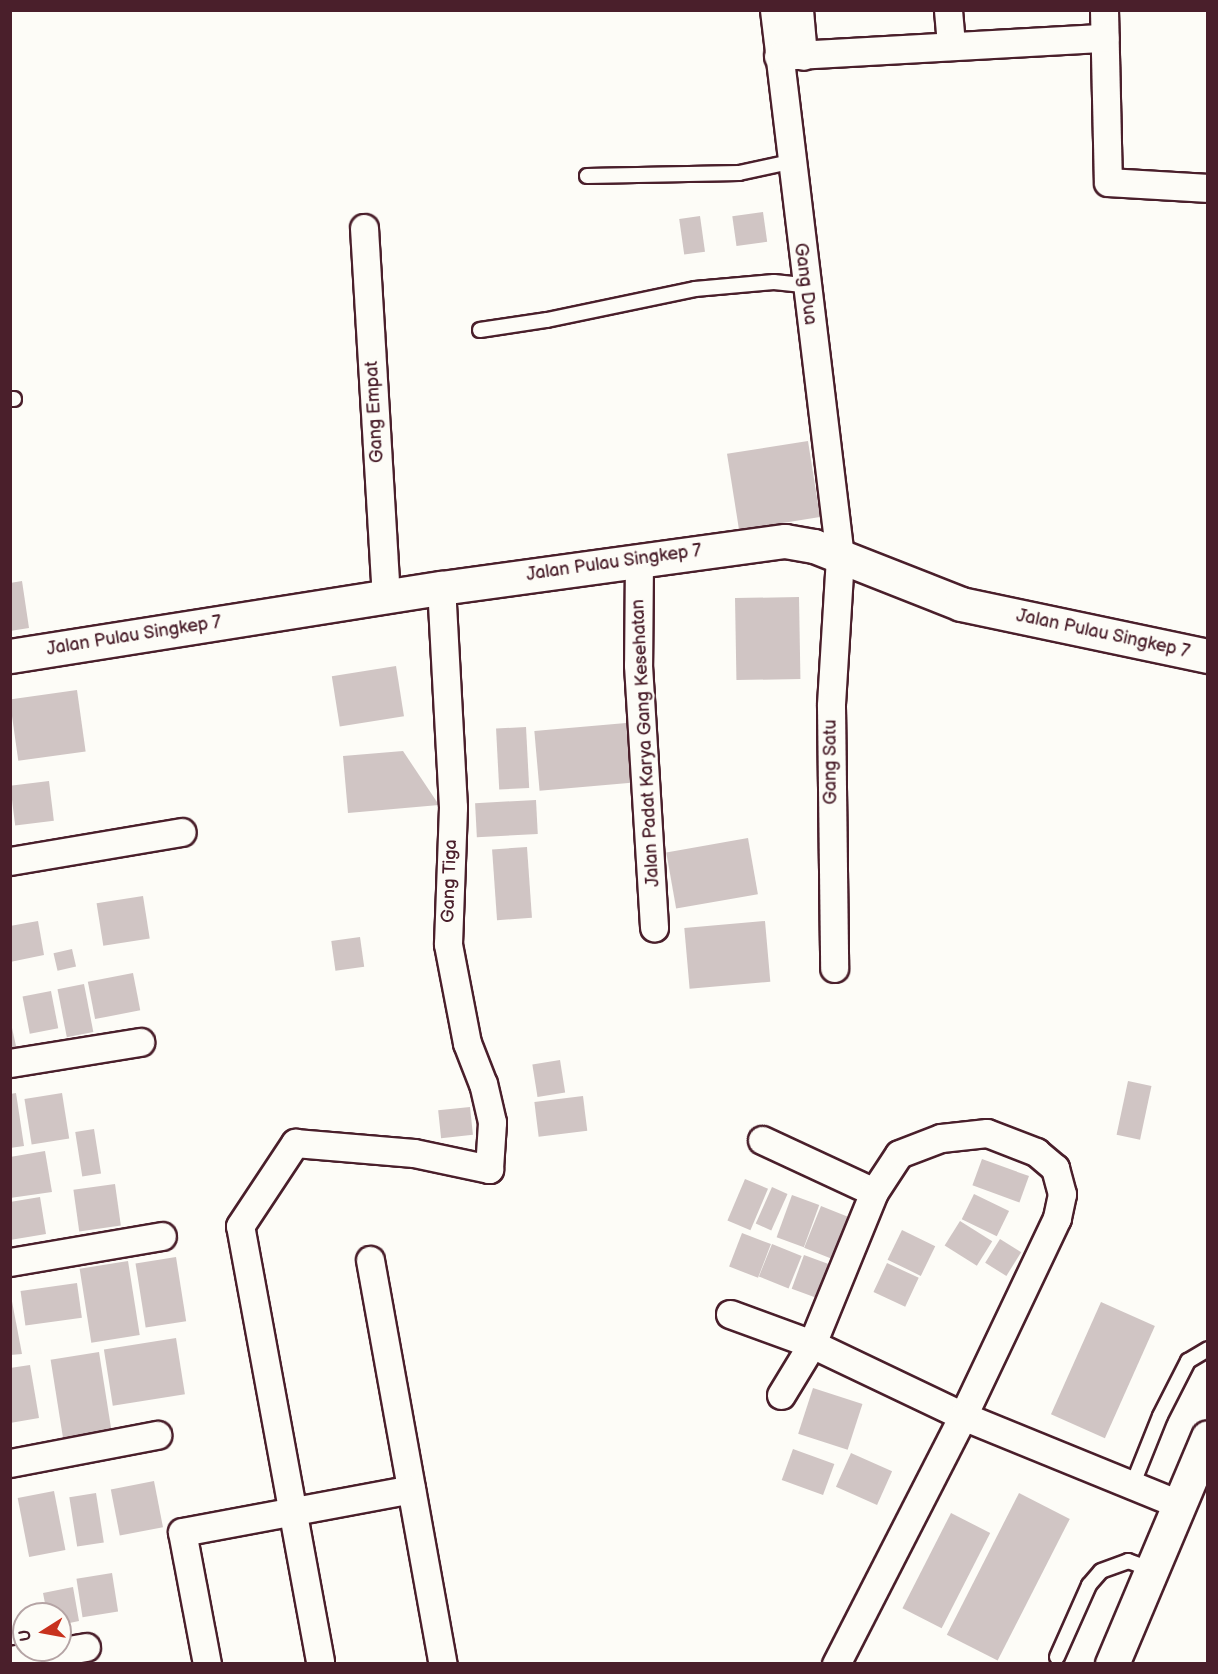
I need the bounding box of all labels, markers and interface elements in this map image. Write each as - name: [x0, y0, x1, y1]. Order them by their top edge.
- street label: Gang Dua: [789, 242, 821, 326]
- street label: Gang Empat: [362, 361, 388, 463]
- street label: Jalan Pulau Singkep 7: [525, 540, 703, 586]
- street label: Jalan Padat Karya Gang Kesehatan: [628, 599, 664, 887]
- street label: Jalan Pulau Singkep 7: [1014, 605, 1192, 663]
- street label: Jalan Pulau Singkep 7: [45, 611, 223, 661]
- street label: Gang Satu: [820, 719, 842, 805]
- street label: Gang Tiga: [438, 839, 462, 923]
- north arrow: [12, 1602, 72, 1662]
- text: U: [15, 1628, 36, 1643]

